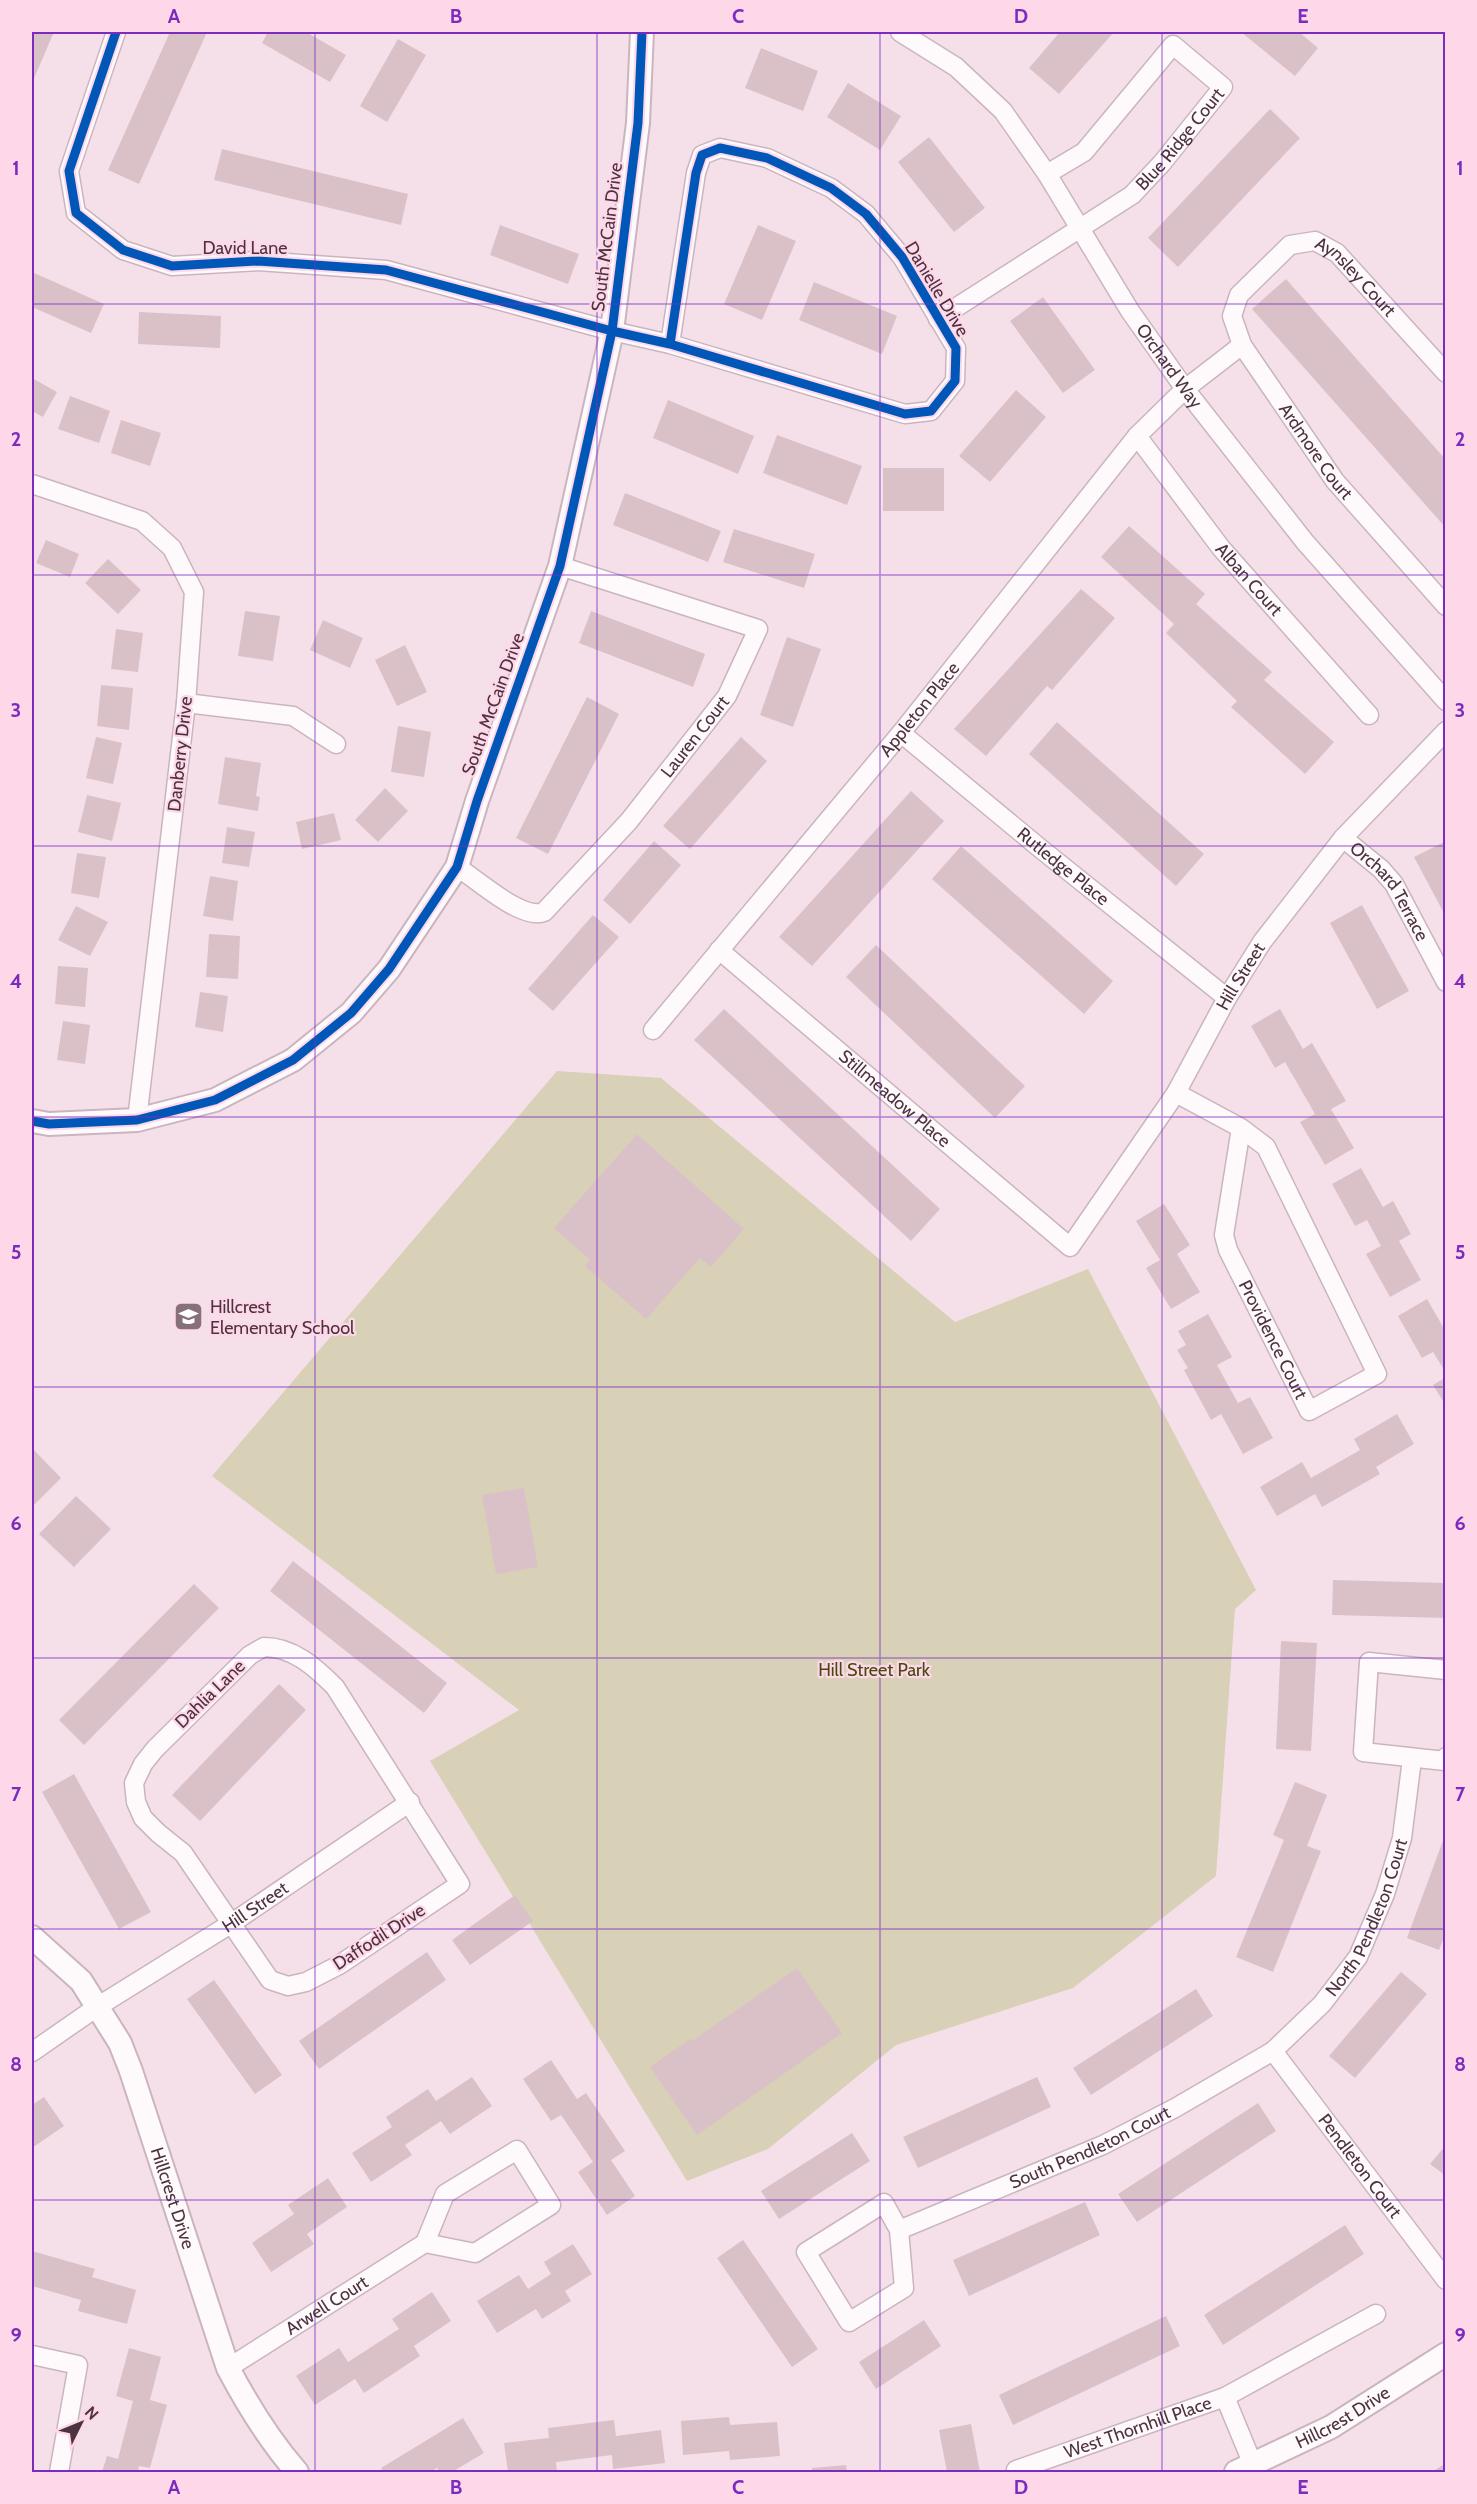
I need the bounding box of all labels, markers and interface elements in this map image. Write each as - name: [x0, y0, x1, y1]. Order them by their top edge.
- text: A: [168, 4, 181, 28]
- text: B: [450, 4, 462, 28]
- text: C: [732, 4, 744, 28]
- text: D: [1014, 4, 1028, 28]
- text: E: [1297, 4, 1309, 28]
- street label: Blue Ridge Court: [1131, 84, 1229, 195]
- text: 1: [12, 156, 20, 180]
- text: 1: [1456, 156, 1464, 180]
- street label: South McCain Drive: [587, 161, 627, 313]
- street label: Aynsley Court: [1311, 232, 1400, 321]
- street label: David Lane: [203, 237, 287, 259]
- street label: Danielle Drive: [900, 238, 974, 340]
- street label: Orchard Way: [1131, 319, 1207, 413]
- street label: Ardmore Court: [1274, 399, 1357, 504]
- text: 2: [11, 427, 21, 451]
- text: 2: [1455, 427, 1465, 451]
- street label: Alban Court: [1211, 538, 1287, 620]
- street label: South McCain Drive: [457, 630, 529, 778]
- street label: Appleton Place: [875, 658, 964, 761]
- street label: Lauren Court: [656, 692, 734, 782]
- street label: Danberry Drive: [163, 695, 197, 813]
- text: 3: [11, 698, 21, 722]
- text: 3: [1455, 698, 1465, 722]
- street label: Rutledge Place: [1012, 823, 1114, 910]
- street label: Orchard Terrace: [1345, 837, 1433, 945]
- street label: Hill Street: [1212, 939, 1270, 1014]
- text: 4: [10, 969, 22, 993]
- text: 4: [1454, 969, 1466, 993]
- street label: Stillmeadow Place: [834, 1045, 955, 1152]
- text: 5: [11, 1240, 21, 1264]
- text: 5: [1455, 1240, 1465, 1264]
- street label: Providence Court: [1234, 1276, 1312, 1403]
- place label: Hillcrest Elementary School: [210, 1296, 355, 1339]
- school or university icon: Hillcrest Elementary School: [173, 1301, 205, 1333]
- text: 6: [10, 1511, 22, 1535]
- text: 6: [1454, 1511, 1466, 1535]
- street label: Dahlia Lane: [170, 1655, 250, 1733]
- park label: Hill Street Park: [818, 1659, 931, 1681]
- text: 7: [11, 1782, 22, 1806]
- text: 7: [1455, 1782, 1466, 1806]
- street label: North Pendleton Court: [1321, 1836, 1412, 2001]
- street label: Hill Street: [218, 1877, 292, 1937]
- street label: Daffodil Drive: [329, 1899, 429, 1975]
- text: 8: [10, 2052, 22, 2076]
- text: 8: [1454, 2052, 1466, 2076]
- street label: South Pendleton Court: [1006, 2101, 1174, 2194]
- street label: Pendleton Court: [1313, 2110, 1406, 2222]
- street label: Hillcrest Drive: [146, 2145, 199, 2252]
- street label: Arwell Court: [281, 2271, 372, 2340]
- text: 9: [10, 2323, 22, 2347]
- text: 9: [1454, 2323, 1466, 2347]
- street label: Hillcrest Drive: [1292, 2381, 1394, 2453]
- street label: West Thornhill Place: [1061, 2392, 1214, 2463]
- north arrow: [51, 2393, 111, 2453]
- text: N: [81, 2402, 102, 2424]
- text: A: [168, 2475, 181, 2499]
- text: B: [450, 2475, 462, 2499]
- text: C: [732, 2475, 744, 2499]
- text: D: [1014, 2475, 1028, 2499]
- text: E: [1297, 2475, 1309, 2499]

